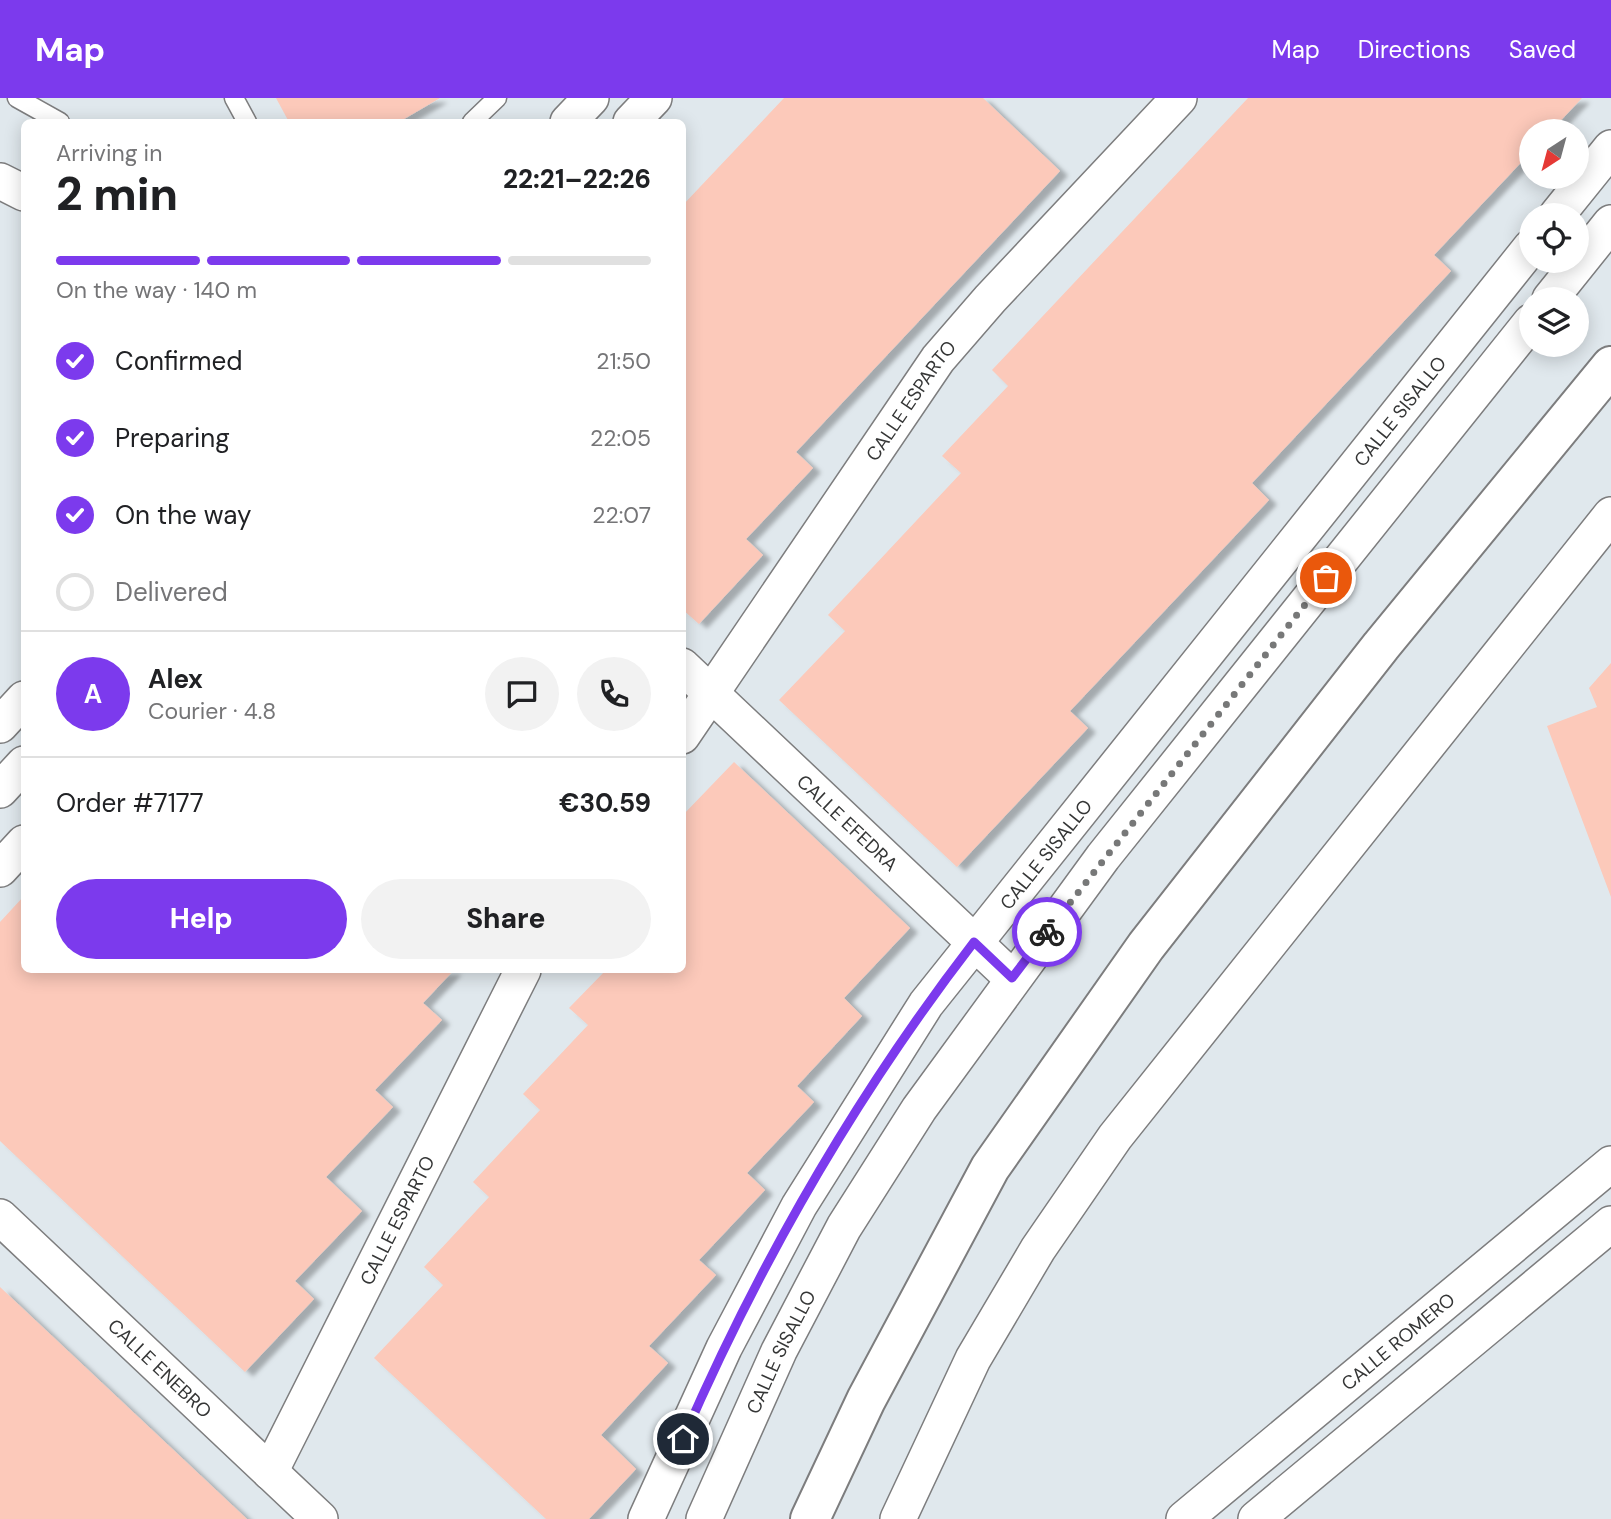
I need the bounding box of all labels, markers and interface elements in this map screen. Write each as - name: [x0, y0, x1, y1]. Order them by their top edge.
- text: Map: [35, 28, 105, 71]
- text: Map: [1272, 34, 1320, 65]
- text: Directions: [1358, 34, 1471, 65]
- text: Saved: [1509, 34, 1576, 65]
- north arrow: [1519, 119, 1589, 189]
- map controls: [1519, 119, 1589, 357]
- text: Arriving in: [56, 138, 162, 168]
- text: 22:21–22:26: [503, 162, 651, 196]
- text: 2 min: [56, 164, 178, 224]
- button: locate: [1519, 203, 1589, 273]
- text: On the way · 140 m: [56, 275, 257, 305]
- button: layers: [1519, 287, 1589, 357]
- street label: CALLE ESPARTO: [860, 335, 961, 466]
- icon: check: [56, 342, 94, 380]
- text: Confirmed: [115, 344, 242, 378]
- text: 21:50: [596, 346, 651, 376]
- street label: CALLE SISALLO: [1348, 351, 1451, 472]
- icon: check: [56, 419, 94, 457]
- text: Preparing: [115, 421, 230, 455]
- text: 22:05: [590, 423, 651, 453]
- icon: check: [56, 496, 94, 534]
- text: On the way: [115, 498, 251, 532]
- text: 22:07: [592, 500, 651, 530]
- pin: [1296, 548, 1356, 608]
- icon: bag: [1307, 559, 1345, 597]
- text: Delivered: [115, 575, 228, 609]
- button: chat: [485, 657, 559, 731]
- button: phone: [577, 657, 651, 731]
- text: Alex: [148, 662, 203, 696]
- text: A: [84, 677, 102, 711]
- text: Courier · 4.8: [148, 696, 276, 726]
- street label: CALLE EFEDRA: [792, 769, 904, 877]
- text: Order #7177: [56, 786, 204, 820]
- text: €30.59: [559, 786, 651, 820]
- street label: CALLE SISALLO: [994, 794, 1098, 914]
- button: Help: [56, 879, 347, 959]
- button: Share: [361, 879, 651, 959]
- courier: [1012, 897, 1082, 967]
- icon: bike: [1028, 913, 1066, 951]
- street label: CALLE ESPARTO: [354, 1151, 440, 1289]
- street label: CALLE SISALLO: [740, 1286, 821, 1417]
- street label: CALLE ROMERO: [1336, 1287, 1460, 1396]
- street label: CALLE ENEBRO: [103, 1313, 217, 1423]
- pin: [653, 1409, 713, 1469]
- icon: home: [664, 1420, 702, 1458]

